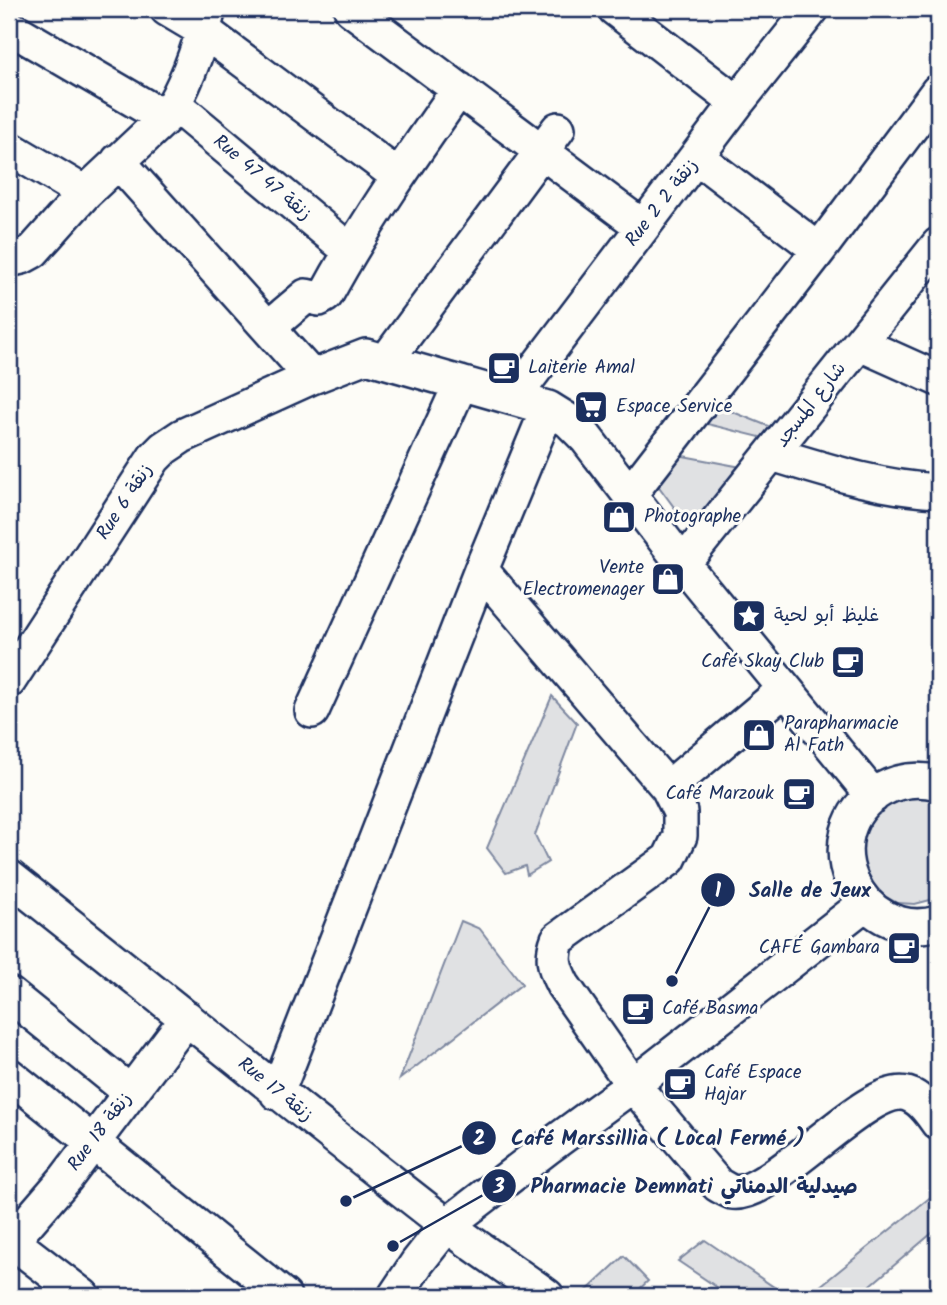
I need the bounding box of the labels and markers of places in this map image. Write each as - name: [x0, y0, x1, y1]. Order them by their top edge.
- cafe icon: Laiterie Amal: [485, 349, 523, 387]
- place label: Laiterie Amal: [528, 353, 635, 383]
- supermarket icon: Espace Service: [572, 388, 610, 426]
- place label: Espace Service: [616, 392, 733, 422]
- shop icon: Photographe: [600, 498, 638, 536]
- place label: Photographe: [644, 502, 742, 532]
- place label: Vente Electromenager: [522, 553, 646, 605]
- shop icon: Vente Electromenager: [649, 560, 687, 598]
- place icon: غليظ أبو لحية: [730, 597, 768, 635]
- place label: غليظ أبو لحية: [774, 601, 879, 631]
- cafe icon: Café Skay Club: [829, 643, 867, 681]
- place label: Café Skay Club: [701, 647, 824, 677]
- place label: Parapharmacie Al Fath: [784, 709, 899, 761]
- shop icon: Parapharmacie Al Fath: [740, 716, 778, 754]
- cafe icon: Café Marzouk: [780, 775, 818, 813]
- place label: Café Marzouk: [665, 779, 774, 809]
- callout: Salle de Jeux: [700, 869, 885, 911]
- cafe icon: CAFÉ Gambara: [885, 929, 923, 967]
- place label: CAFÉ Gambara: [759, 933, 880, 963]
- cafe icon: Café Basma: [619, 990, 657, 1028]
- place label: Café Basma: [662, 994, 759, 1024]
- place label: Café Espace Hajar: [704, 1058, 802, 1110]
- cafe icon: Café Espace Hajar: [661, 1065, 699, 1103]
- callout: Café Marssillia ( Local Fermé ): [461, 1117, 819, 1159]
- callout: Pharmacie Demnati صيدلية الدمناتي: [482, 1165, 872, 1207]

